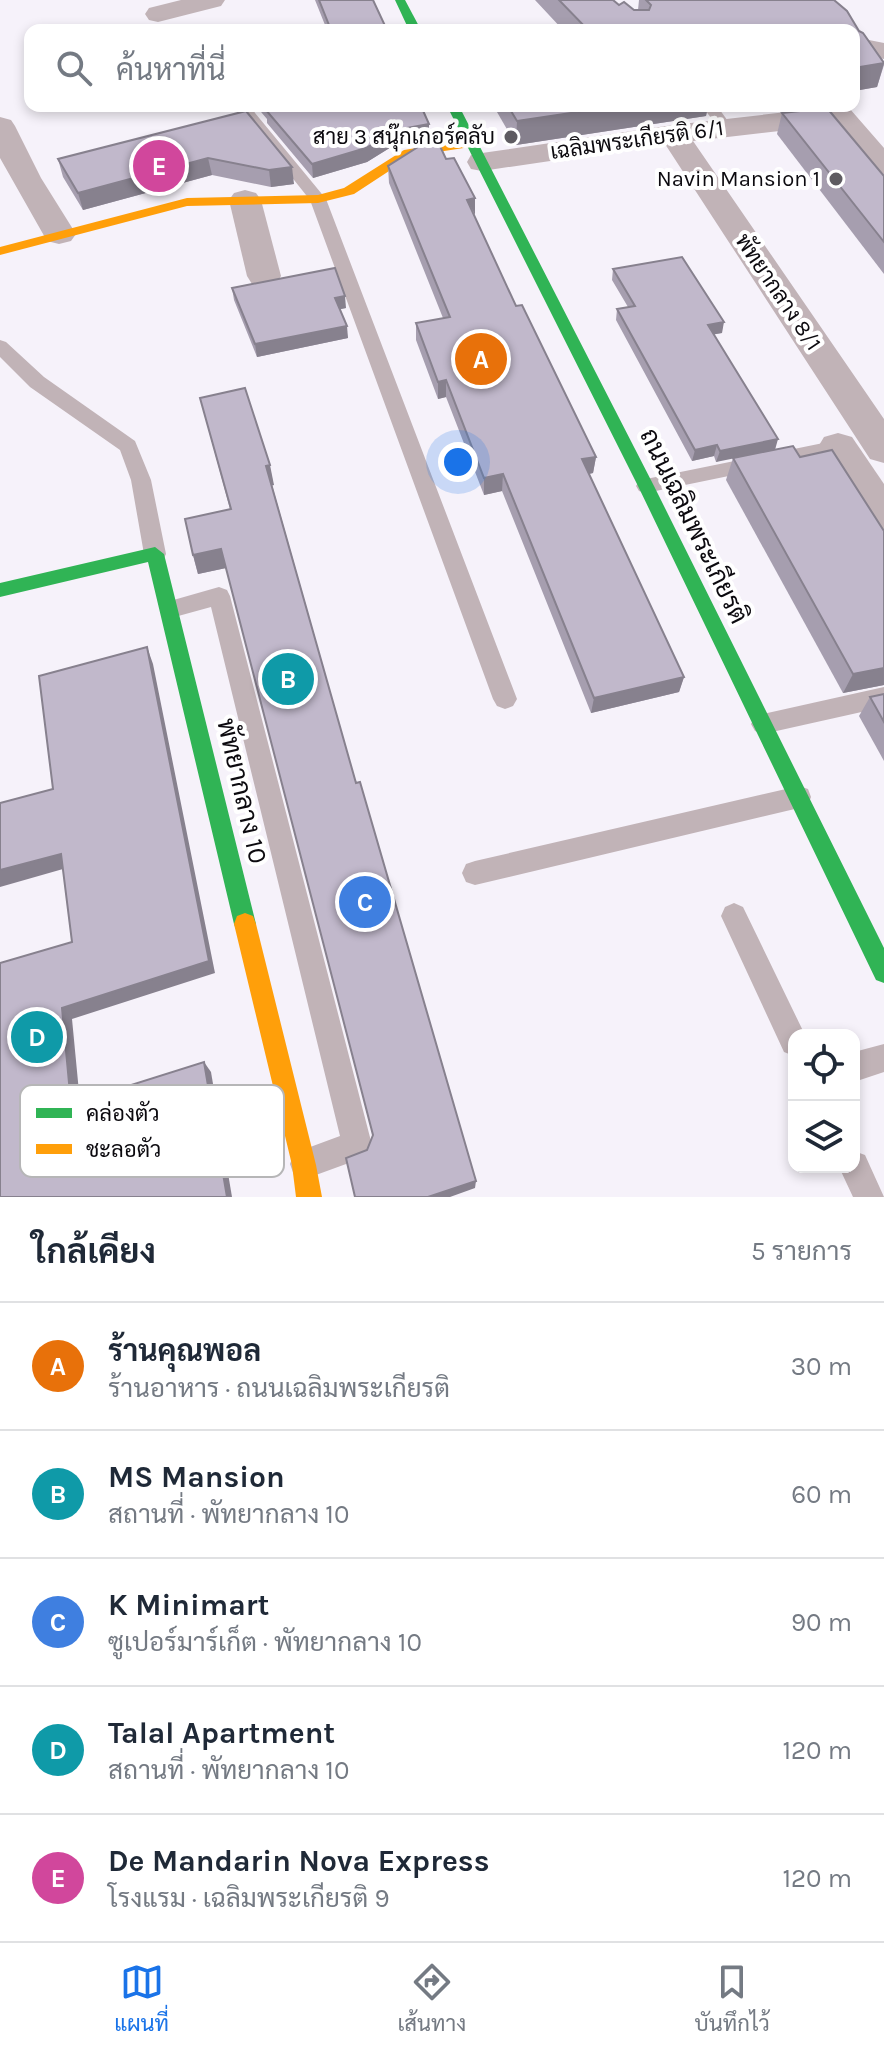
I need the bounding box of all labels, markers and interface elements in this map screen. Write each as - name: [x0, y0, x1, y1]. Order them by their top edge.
- search box: [24, 24, 860, 112]
- icon: search: [52, 46, 96, 90]
- text: ค้นหาที่นี่: [116, 52, 226, 88]
- street label: เฉลิมพระเกียรติ 6/1: [549, 114, 725, 165]
- place label: สาย 3 สนุ๊กเกอร์คลับ: [313, 122, 495, 152]
- marker: สาย 3 สนุ๊กเกอร์คลับ: [502, 128, 520, 146]
- pin: E: [133, 136, 185, 196]
- place label: Navin Mansion 1: [657, 166, 820, 192]
- marker: Navin Mansion 1: [827, 170, 845, 188]
- street label: พัทยากลาง 8/1: [729, 228, 827, 355]
- pin: A: [455, 329, 507, 389]
- street label: ถนนเฉลิมพระเกียรติ: [633, 423, 756, 629]
- your location: [438, 442, 478, 482]
- pin: B: [262, 649, 314, 709]
- street label: พัทยากลาง 10: [210, 715, 275, 867]
- pin: C: [339, 872, 391, 932]
- pin: D: [11, 1007, 63, 1067]
- map controls: [788, 1029, 860, 1173]
- button: locate: [788, 1029, 860, 1101]
- legend: [20, 1085, 284, 1177]
- text: คล่องตัว: [86, 1100, 160, 1127]
- button: layers: [788, 1101, 860, 1173]
- text: ชะลอตัว: [86, 1136, 161, 1163]
- text: ใกล้เคียง: [32, 1232, 156, 1272]
- text: 5 รายการ: [751, 1236, 852, 1267]
- text: ร้านคุณพอล: [108, 1333, 261, 1369]
- text: A: [50, 1351, 66, 1382]
- text: 30 m: [791, 1351, 852, 1382]
- text: ร้านอาหาร · ถนนเฉลิมพระเกียรติ: [108, 1373, 450, 1404]
- text: MS Mansion: [108, 1459, 285, 1495]
- text: B: [50, 1479, 66, 1510]
- text: 60 m: [791, 1479, 852, 1510]
- text: สถานที่ · พัทยากลาง 10: [108, 1499, 349, 1530]
- text: K Minimart: [108, 1587, 269, 1623]
- text: C: [50, 1607, 66, 1638]
- text: 90 m: [791, 1607, 852, 1638]
- text: ซูเปอร์มาร์เก็ต · พัทยากลาง 10: [108, 1627, 422, 1658]
- text: Talal Apartment: [108, 1715, 335, 1751]
- text: D: [49, 1735, 67, 1766]
- text: 120 m: [782, 1735, 852, 1766]
- text: สถานที่ · พัทยากลาง 10: [108, 1755, 349, 1786]
- text: De Mandarin Nova Express: [108, 1843, 489, 1879]
- text: E: [50, 1863, 66, 1894]
- text: 120 m: [782, 1863, 852, 1894]
- text: โรงแรม · เฉลิมพระเกียรติ 9: [108, 1883, 389, 1914]
- tab: แผนที่: [114, 1960, 169, 2037]
- tab: เส้นทาง: [397, 1960, 466, 2037]
- tab: บันทึกไว้: [695, 1960, 770, 2037]

